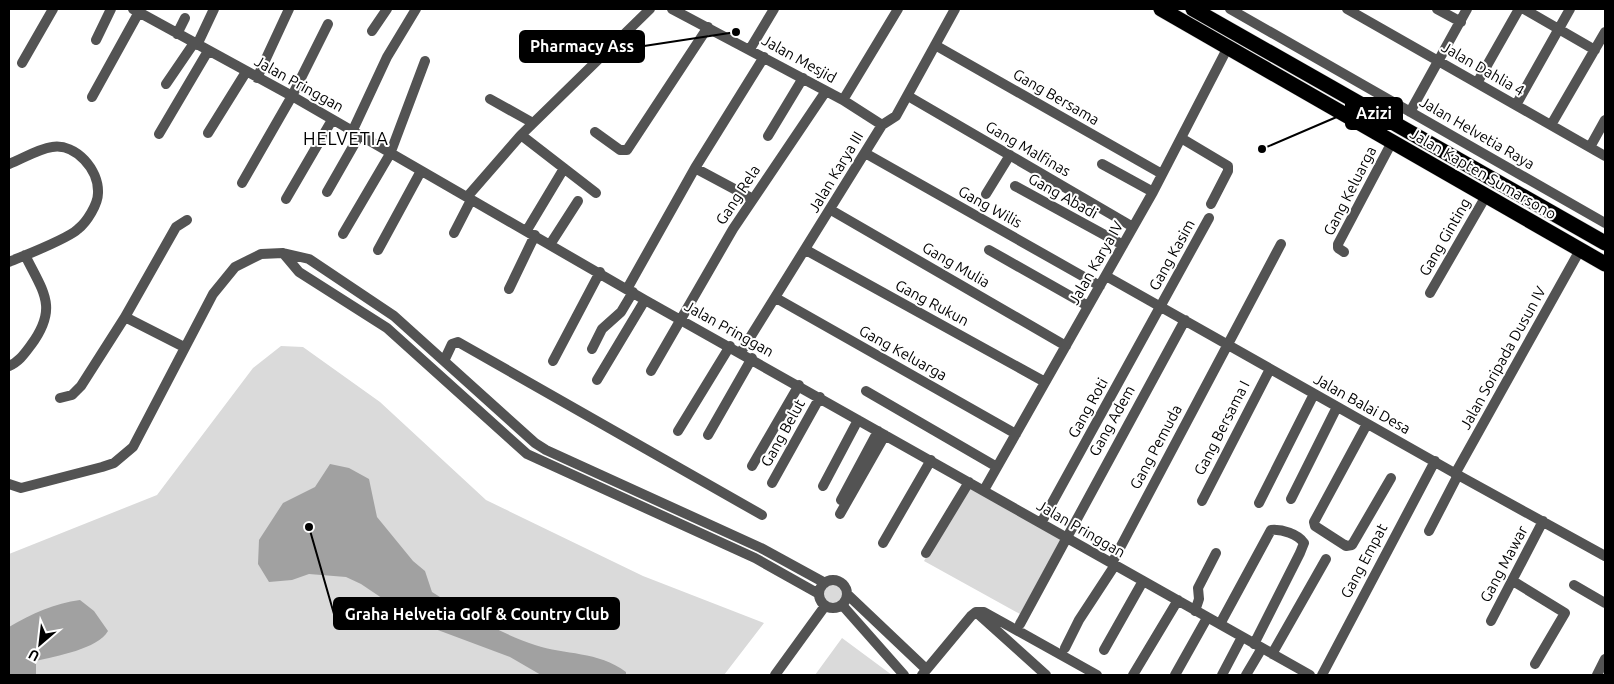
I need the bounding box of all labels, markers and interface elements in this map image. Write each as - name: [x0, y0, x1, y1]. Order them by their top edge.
- callout: Pharmacy Ass: [520, 31, 644, 62]
- street label: Jalan Mesjid: [759, 31, 840, 86]
- text: Pharmacy Ass: [530, 37, 634, 55]
- street label: Jalan Dahlia 4: [1439, 38, 1528, 99]
- street label: Jalan Pringgan: [252, 52, 347, 115]
- street label: Gang Bersama: [1010, 65, 1102, 128]
- street label: Jalan Helvetia Raya: [1417, 93, 1538, 172]
- callout: Azizi: [1346, 98, 1402, 129]
- text: Azizi: [1356, 104, 1392, 122]
- street label: Gang Malfinas: [983, 117, 1074, 180]
- street label: Jalan Kapten Sumarsono: [1407, 125, 1559, 222]
- district label: HELVETIA: [303, 128, 389, 148]
- street label: Jalan Karya III: [805, 128, 866, 215]
- street label: Gang Keluarga: [1320, 143, 1379, 238]
- street label: Gang Rela: [712, 162, 763, 228]
- street label: Gang Abadi: [1025, 169, 1101, 222]
- street label: Gang Wilis: [955, 182, 1025, 231]
- street label: Gang Ginting: [1415, 195, 1474, 279]
- street label: Gang Kasim: [1145, 216, 1198, 293]
- street label: Jalan Karya IV: [1065, 218, 1126, 307]
- street label: Gang Mulia: [919, 238, 993, 291]
- street label: Gang Rukun: [893, 276, 972, 329]
- street label: Jalan Soripada Dusun IV: [1456, 283, 1549, 432]
- street label: Jalan Pringgan: [682, 297, 777, 360]
- street label: Gang Keluarga: [856, 321, 950, 384]
- street label: Jalan Balai Desa: [1311, 370, 1414, 437]
- street label: Gang Roti: [1064, 375, 1111, 441]
- street label: Gang Bersama I: [1190, 378, 1253, 478]
- street label: Gang Adem: [1085, 383, 1138, 459]
- street label: Gang Belut: [757, 396, 808, 469]
- street label: Gang Pemuda: [1126, 402, 1185, 492]
- street label: Jalan Pringgan: [1034, 496, 1128, 561]
- street label: Gang Empat: [1337, 520, 1390, 601]
- street label: Gang Mawar: [1476, 522, 1531, 605]
- callout: Graha Helvetia Golf & Country Club: [334, 598, 619, 629]
- text: Graha Helvetia Golf & Country Club: [345, 605, 609, 623]
- north arrow: [15, 619, 65, 669]
- text: U: [26, 646, 42, 665]

